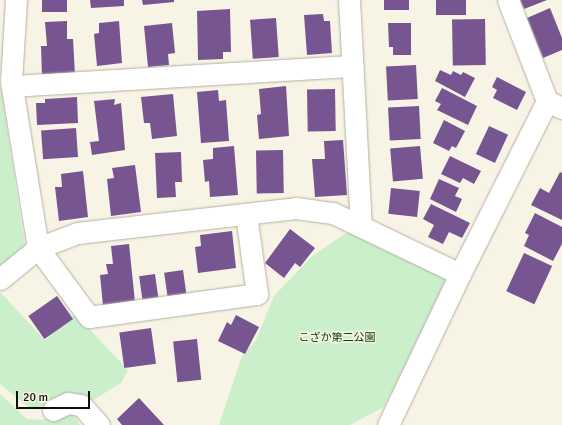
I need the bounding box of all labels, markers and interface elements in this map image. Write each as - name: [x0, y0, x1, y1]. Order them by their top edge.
- park label: こざか第二公園: [299, 331, 375, 345]
- scale bar: [18, 383, 92, 409]
- text: 20 m: [23, 390, 48, 405]

